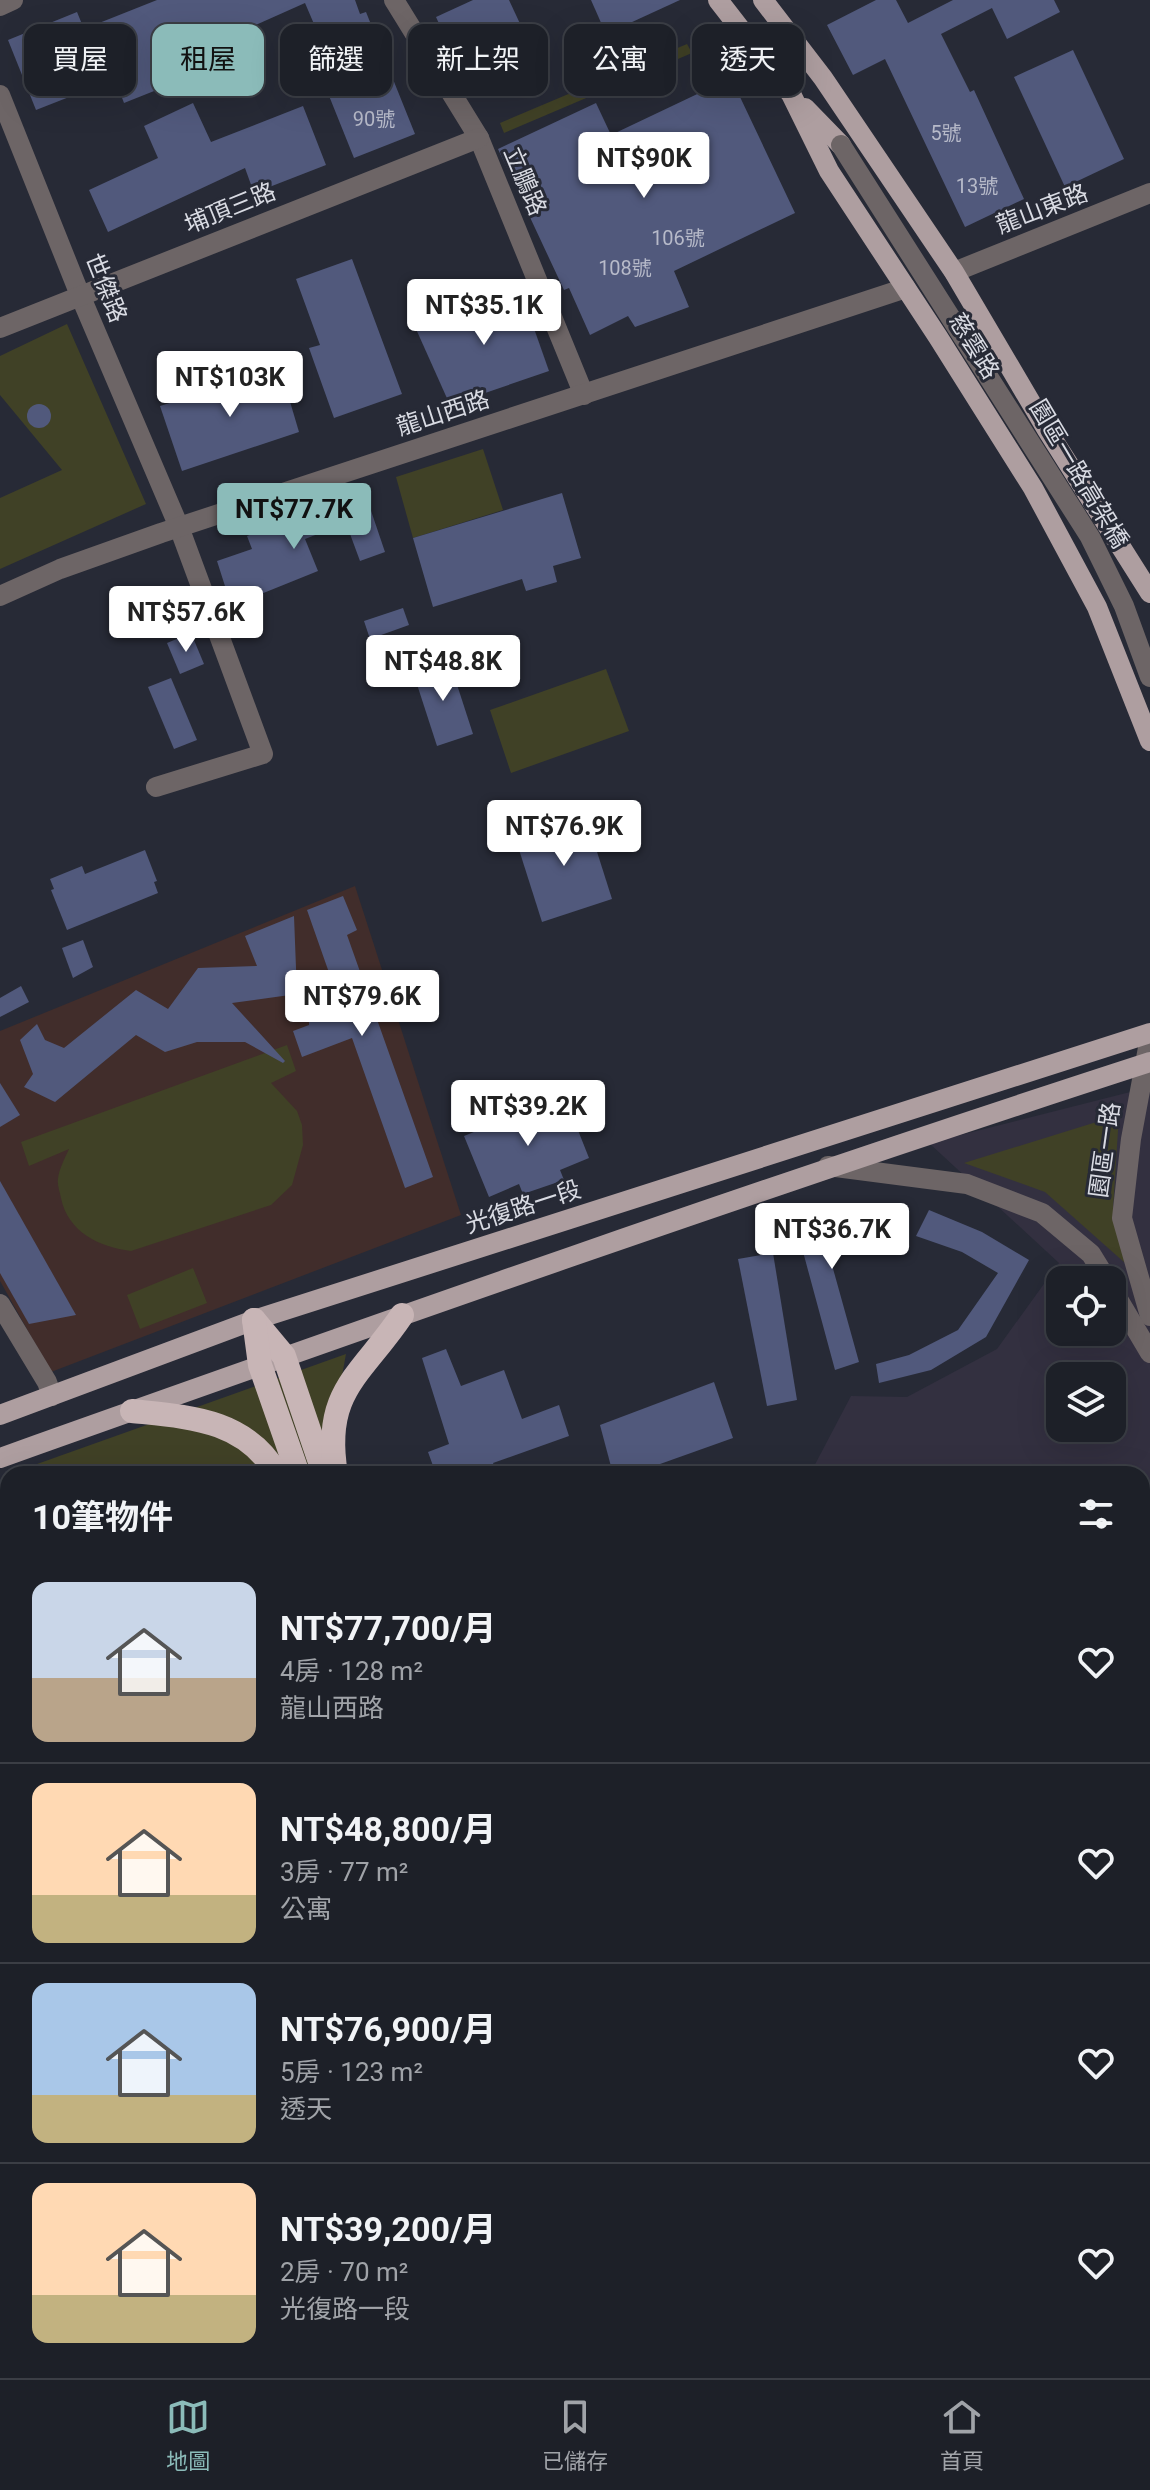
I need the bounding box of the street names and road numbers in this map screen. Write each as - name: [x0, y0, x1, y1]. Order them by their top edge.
- street label: 立鵬路: [498, 142, 552, 220]
- street label: 埔頂三路: [180, 177, 280, 239]
- street label: 龍山東路: [992, 179, 1092, 239]
- street label: 世傑路: [80, 249, 132, 327]
- street label: 慈雲路: [943, 308, 1005, 384]
- street label: 龍山西路: [393, 385, 493, 441]
- street label: 園區一路高架橋: [1024, 395, 1134, 553]
- street label: 園區一路: [1084, 1101, 1126, 1199]
- street label: 光復路一段: [462, 1175, 584, 1239]

